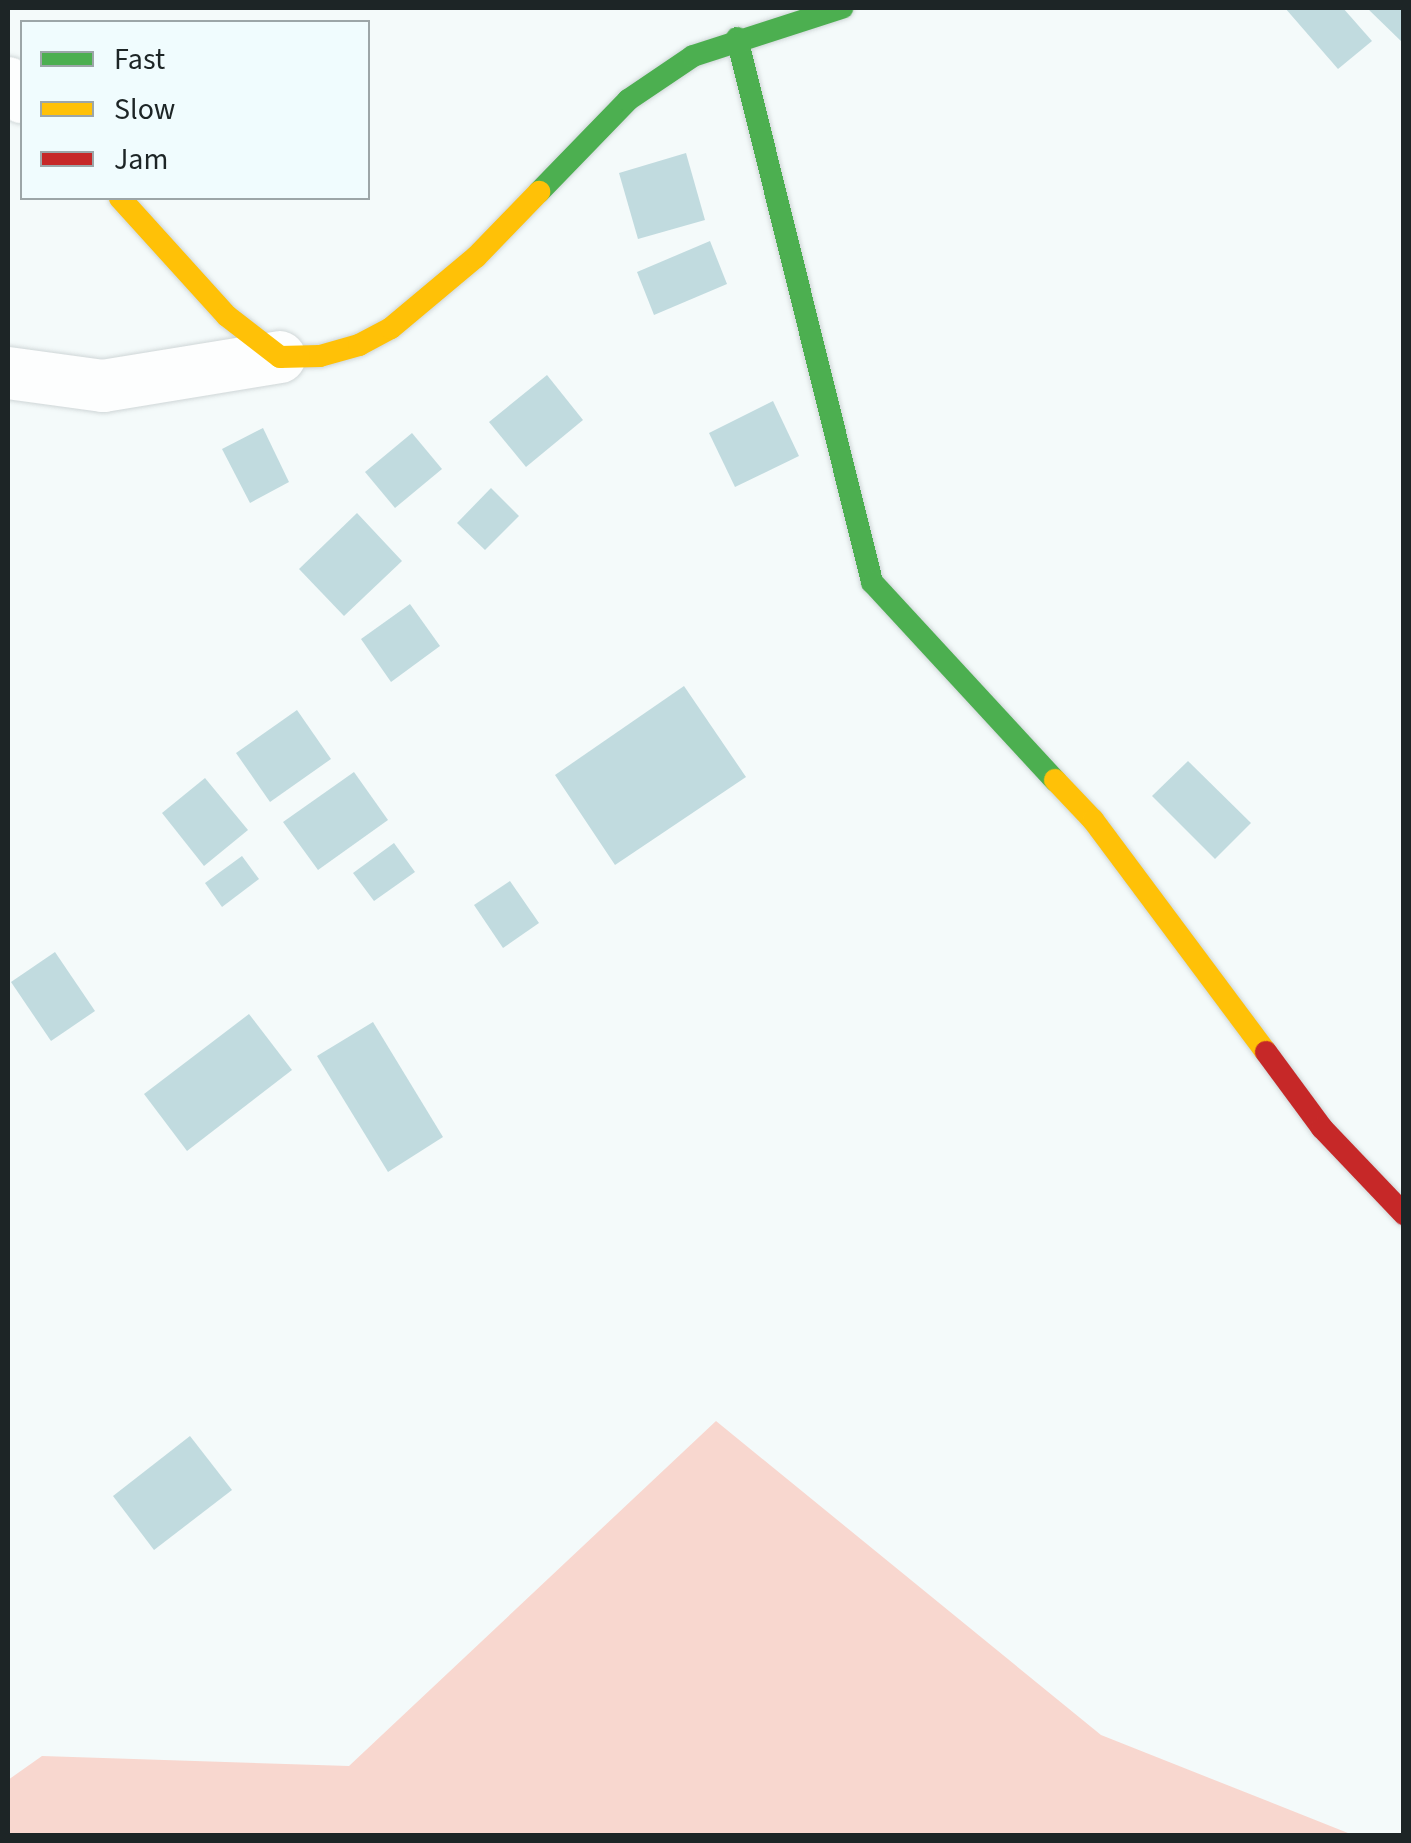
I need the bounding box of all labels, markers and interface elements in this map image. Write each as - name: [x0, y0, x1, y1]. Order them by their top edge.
- legend: [20, 20, 370, 200]
- text: Fast: [114, 38, 165, 81]
- text: Slow: [114, 88, 175, 131]
- text: Jam: [114, 138, 168, 181]

